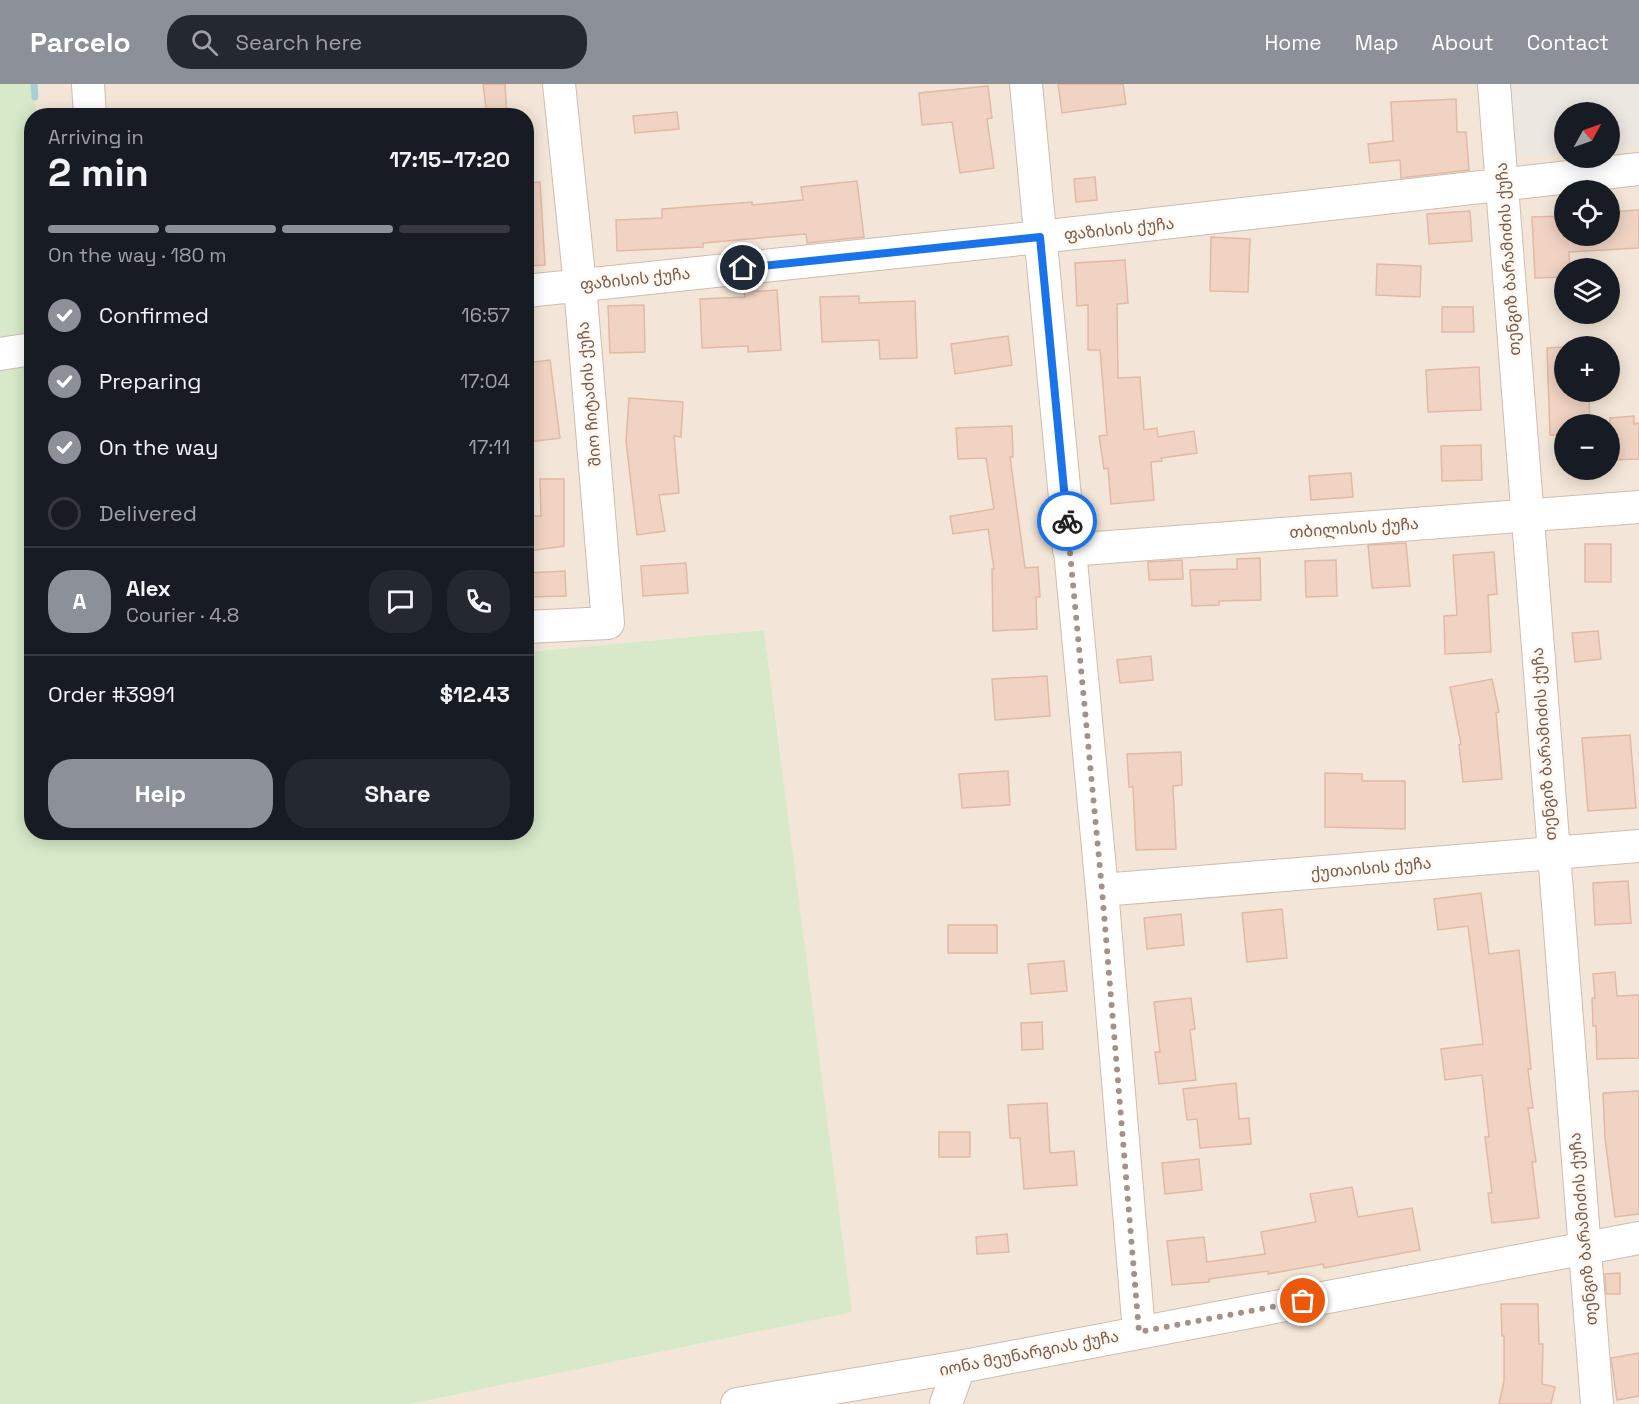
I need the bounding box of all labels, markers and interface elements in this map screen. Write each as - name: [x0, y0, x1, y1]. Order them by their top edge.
- search box: [167, 15, 587, 69]
- text: Parcelo: [30, 24, 131, 60]
- icon: search: [188, 26, 221, 59]
- text: Search here: [236, 28, 362, 56]
- text: Home: [1264, 29, 1322, 56]
- text: Map: [1355, 29, 1399, 56]
- text: About: [1432, 29, 1494, 56]
- text: Contact: [1527, 29, 1609, 56]
- north arrow: [1554, 102, 1620, 168]
- map controls: [1554, 102, 1620, 480]
- text: Arriving in: [48, 124, 144, 150]
- text: 17:15–17:20: [389, 145, 510, 173]
- text: 2 min: [48, 148, 149, 197]
- street label: თენგიზ ბარამიძის ქუჩა: [1491, 162, 1525, 356]
- button: locate: [1554, 180, 1620, 246]
- street label: ფაზისის ქუჩა: [1063, 213, 1175, 245]
- text: On the way · 180 m: [48, 242, 227, 268]
- pin: [717, 242, 768, 293]
- icon: home: [726, 251, 759, 284]
- button: layers: [1554, 258, 1620, 324]
- street label: ფაზისის ქუჩა: [579, 263, 691, 295]
- icon: check: [48, 299, 81, 332]
- text: Confirmed: [99, 301, 209, 329]
- text: 16:57: [461, 302, 510, 328]
- street label: შიო ჩიტაძის ქუჩა: [572, 321, 606, 467]
- button: +: [1554, 336, 1620, 402]
- icon: check: [48, 365, 81, 398]
- text: Preparing: [99, 367, 201, 395]
- text: 17:04: [460, 368, 510, 394]
- button: −: [1554, 414, 1620, 480]
- icon: check: [48, 431, 81, 464]
- text: On the way: [99, 433, 218, 461]
- text: 17:11: [469, 434, 510, 460]
- courier: [1037, 491, 1097, 551]
- text: Delivered: [99, 499, 197, 527]
- icon: bike: [1051, 505, 1084, 538]
- street label: თბილისის ქუჩა: [1289, 513, 1419, 543]
- button: chat: [369, 570, 432, 633]
- button: phone: [447, 570, 510, 633]
- text: Alex: [126, 574, 171, 602]
- text: A: [73, 587, 86, 615]
- text: Courier · 4.8: [126, 602, 239, 628]
- street label: თენგიზ ბარამიძის ქუჩა: [1527, 647, 1561, 841]
- text: Order #3991: [48, 680, 175, 708]
- text: $12.43: [440, 680, 510, 708]
- button: Help: [48, 759, 273, 828]
- button: Share: [285, 759, 510, 828]
- street label: ქუთაისის ქუჩა: [1310, 852, 1432, 884]
- street label: თენგიზ ბარამიძის ქუჩა: [1564, 1132, 1602, 1326]
- pin: [1277, 1275, 1328, 1326]
- icon: bag: [1286, 1284, 1319, 1317]
- street label: იონა მეუნარგიას ქუჩა: [937, 1325, 1121, 1381]

